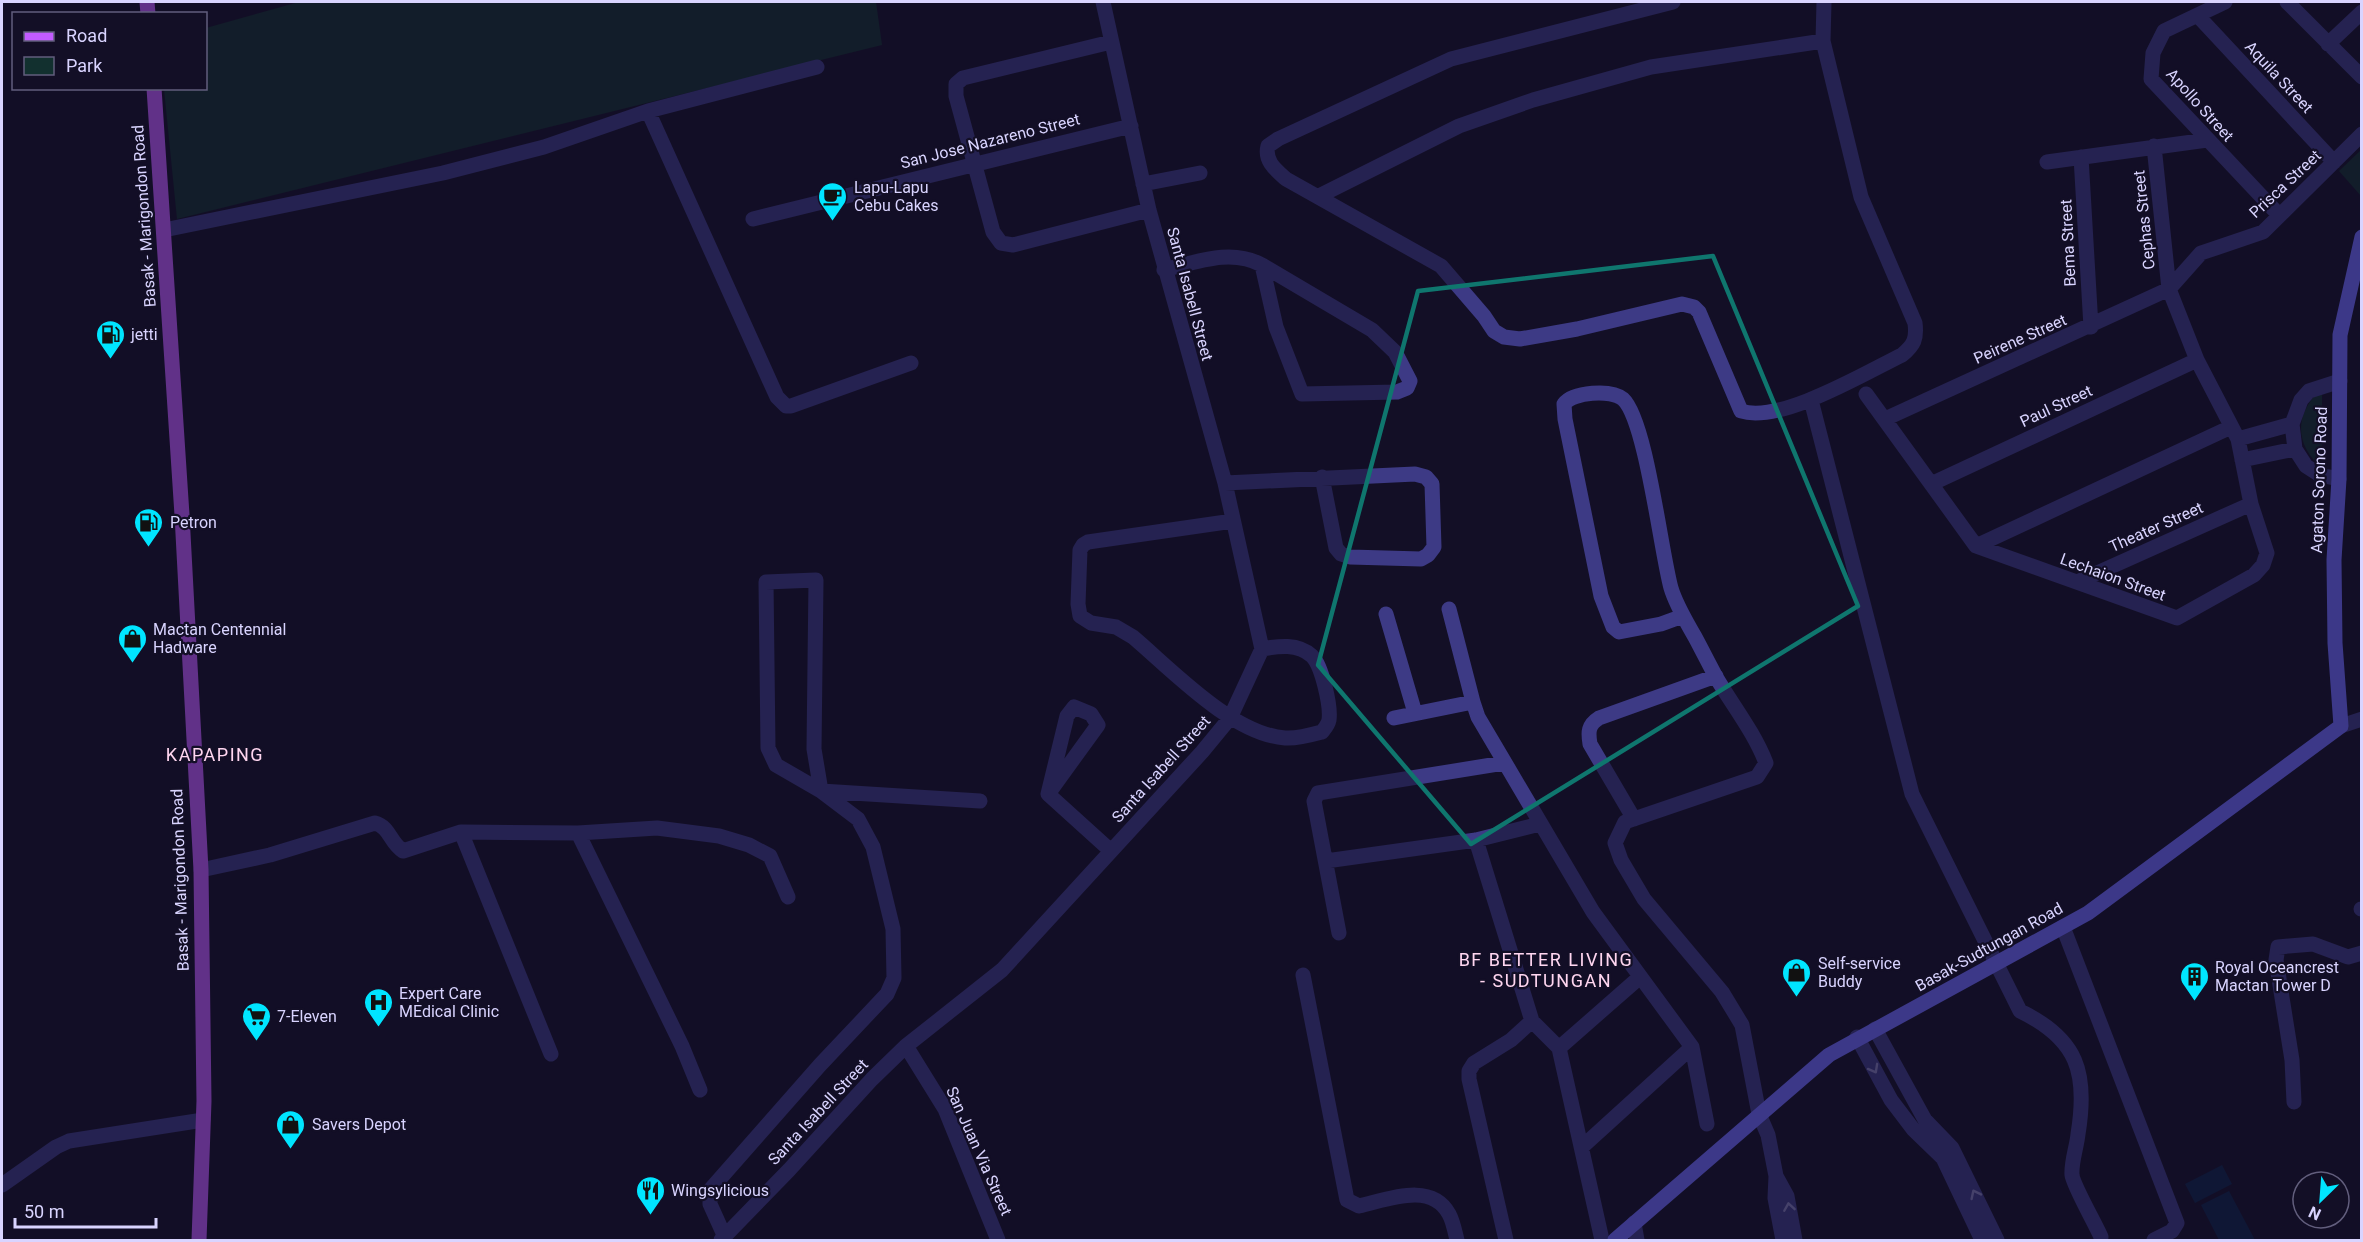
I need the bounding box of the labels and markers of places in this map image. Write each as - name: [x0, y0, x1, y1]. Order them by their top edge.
- place label: Lapu-Lapu Cebu Cakes: [854, 178, 938, 215]
- cafe icon: Lapu-Lapu Cebu Cakes: [817, 180, 849, 222]
- fuel station icon: jetti: [94, 318, 126, 360]
- place label: jetti: [130, 325, 158, 344]
- fuel station icon: Petron: [133, 506, 165, 548]
- place label: Petron: [170, 513, 217, 532]
- place label: Mactan Centennial Hadware: [153, 620, 286, 657]
- shop icon: Mactan Centennial Hadware: [116, 622, 148, 664]
- place label: Self-service Buddy: [1818, 954, 1901, 991]
- shop icon: Self-service Buddy: [1781, 956, 1813, 998]
- place label: Royal Oceancrest Mactan Tower D: [2215, 958, 2339, 995]
- building icon: Royal Oceancrest Mactan Tower D: [2178, 960, 2210, 1002]
- place label: Expert Care MEdical Clinic: [399, 984, 499, 1021]
- hospital icon: Expert Care MEdical Clinic: [362, 986, 394, 1028]
- supermarket icon: 7-Eleven: [240, 1000, 272, 1042]
- place label: 7-Eleven: [277, 1007, 337, 1026]
- shop icon: Savers Depot: [275, 1108, 307, 1150]
- place label: Savers Depot: [312, 1115, 406, 1134]
- restaurant icon: Wingsylicious: [634, 1174, 666, 1216]
- place label: Wingsylicious: [671, 1181, 769, 1200]

